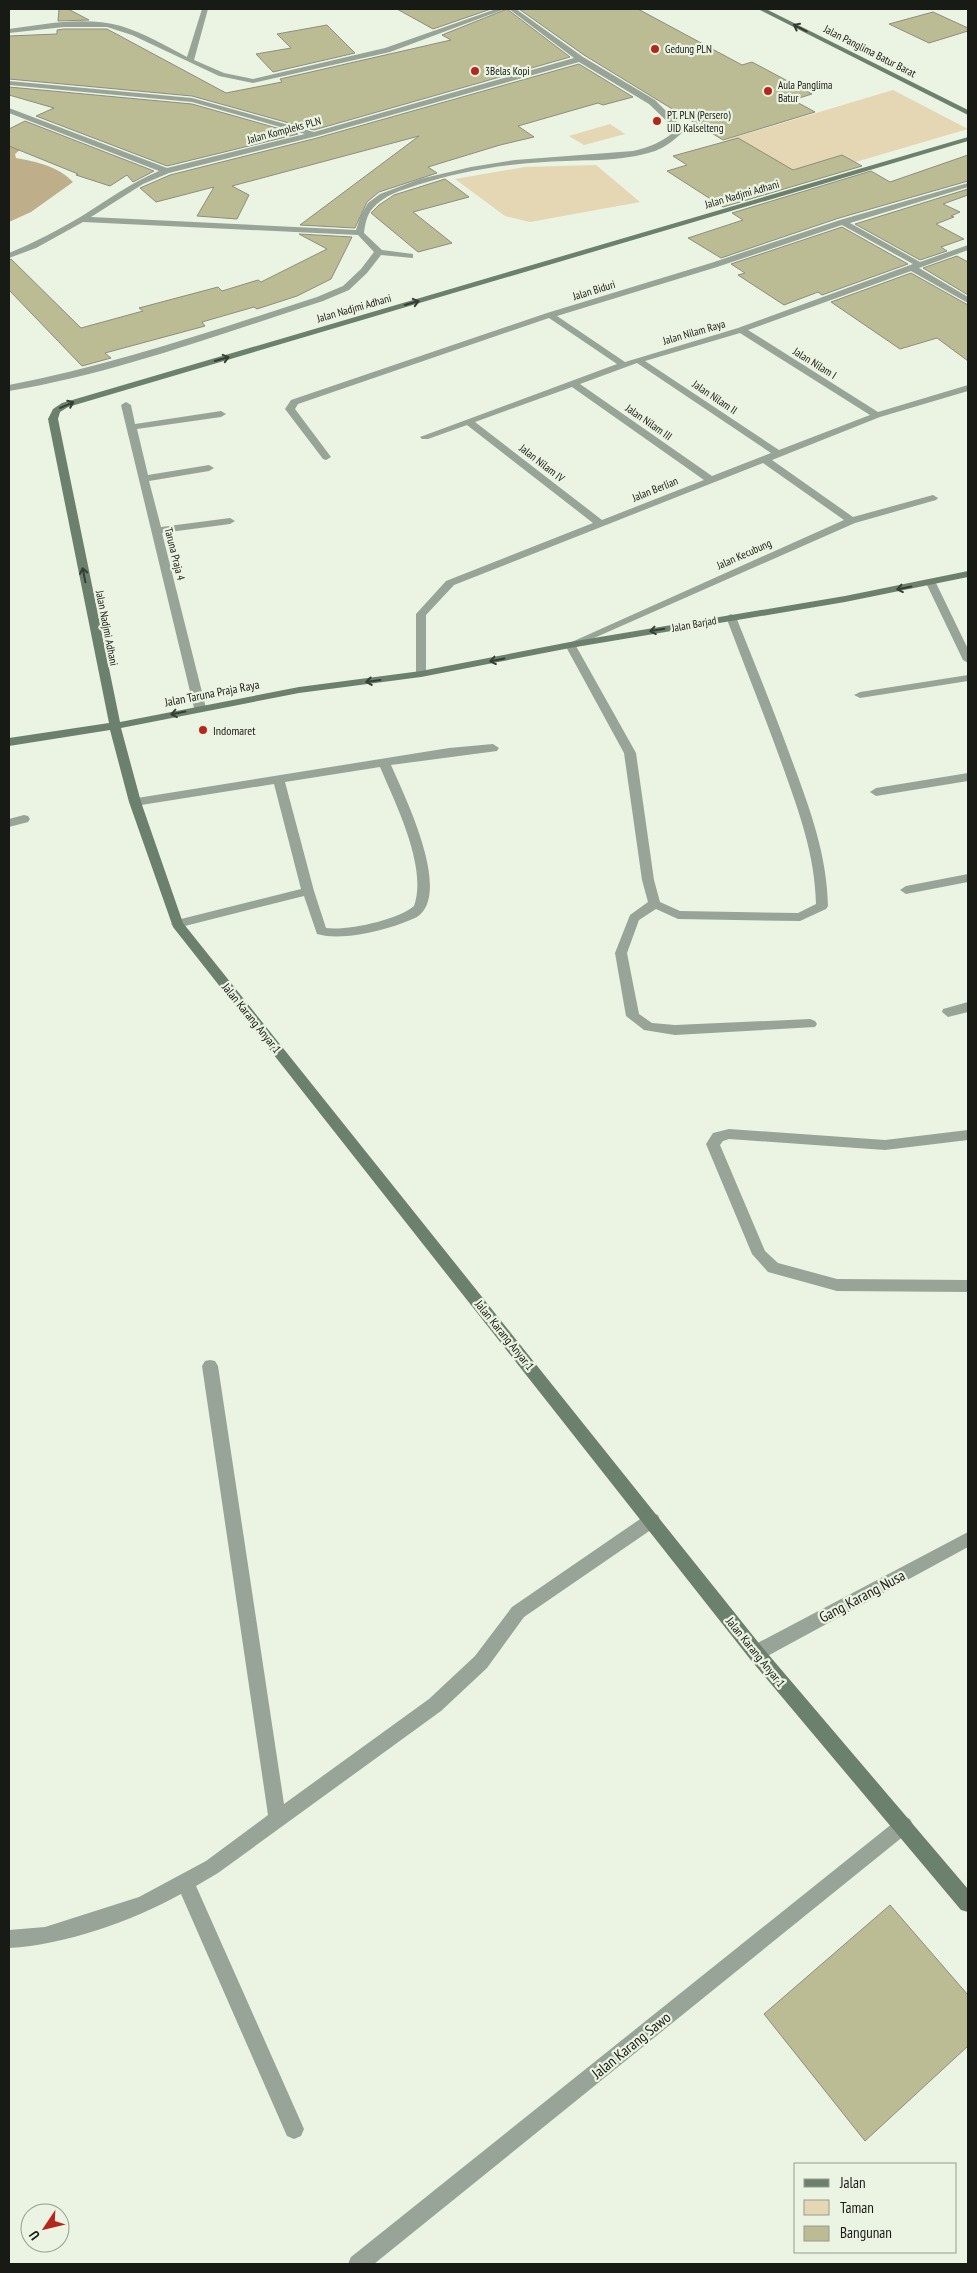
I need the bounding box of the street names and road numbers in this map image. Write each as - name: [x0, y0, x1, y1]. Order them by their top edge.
- street label: Jalan Panglima Batur Barat: [821, 21, 918, 80]
- street label: Jalan Kompleks PLN: [245, 113, 322, 147]
- street label: Jalan Nadjmi Adhani: [702, 177, 781, 212]
- street label: Jalan Biduri: [570, 277, 617, 303]
- street label: Jalan Nadjmi Adhani: [314, 291, 393, 326]
- street label: Jalan Nilam Raya: [660, 316, 727, 348]
- street label: Jalan Nilam I: [790, 344, 839, 382]
- street label: Jalan Nilam II: [689, 376, 740, 417]
- street label: Jalan Nilam III: [622, 400, 675, 443]
- street label: Jalan Nilam IV: [516, 440, 568, 486]
- street label: Jalan Berlian: [629, 473, 680, 505]
- street label: Taruna Praja 4: [162, 526, 188, 582]
- street label: Jalan Kecubung: [714, 536, 774, 573]
- street label: Jalan Nadjmi Adhani: [93, 588, 121, 667]
- street label: Jalan Barjad: [669, 613, 718, 635]
- street label: Jalan Taruna Praja Raya: [162, 676, 261, 710]
- street label: Jalan Karang Anyar 1: [219, 979, 285, 1056]
- street label: Jalan Karang Anyar 1: [472, 1296, 538, 1373]
- street label: Gang Karang Nusa: [816, 1565, 908, 1627]
- street label: Jalan Karang Anyar 1: [723, 1613, 789, 1690]
- street label: Jalan Karang Sawo: [587, 2007, 674, 2083]

